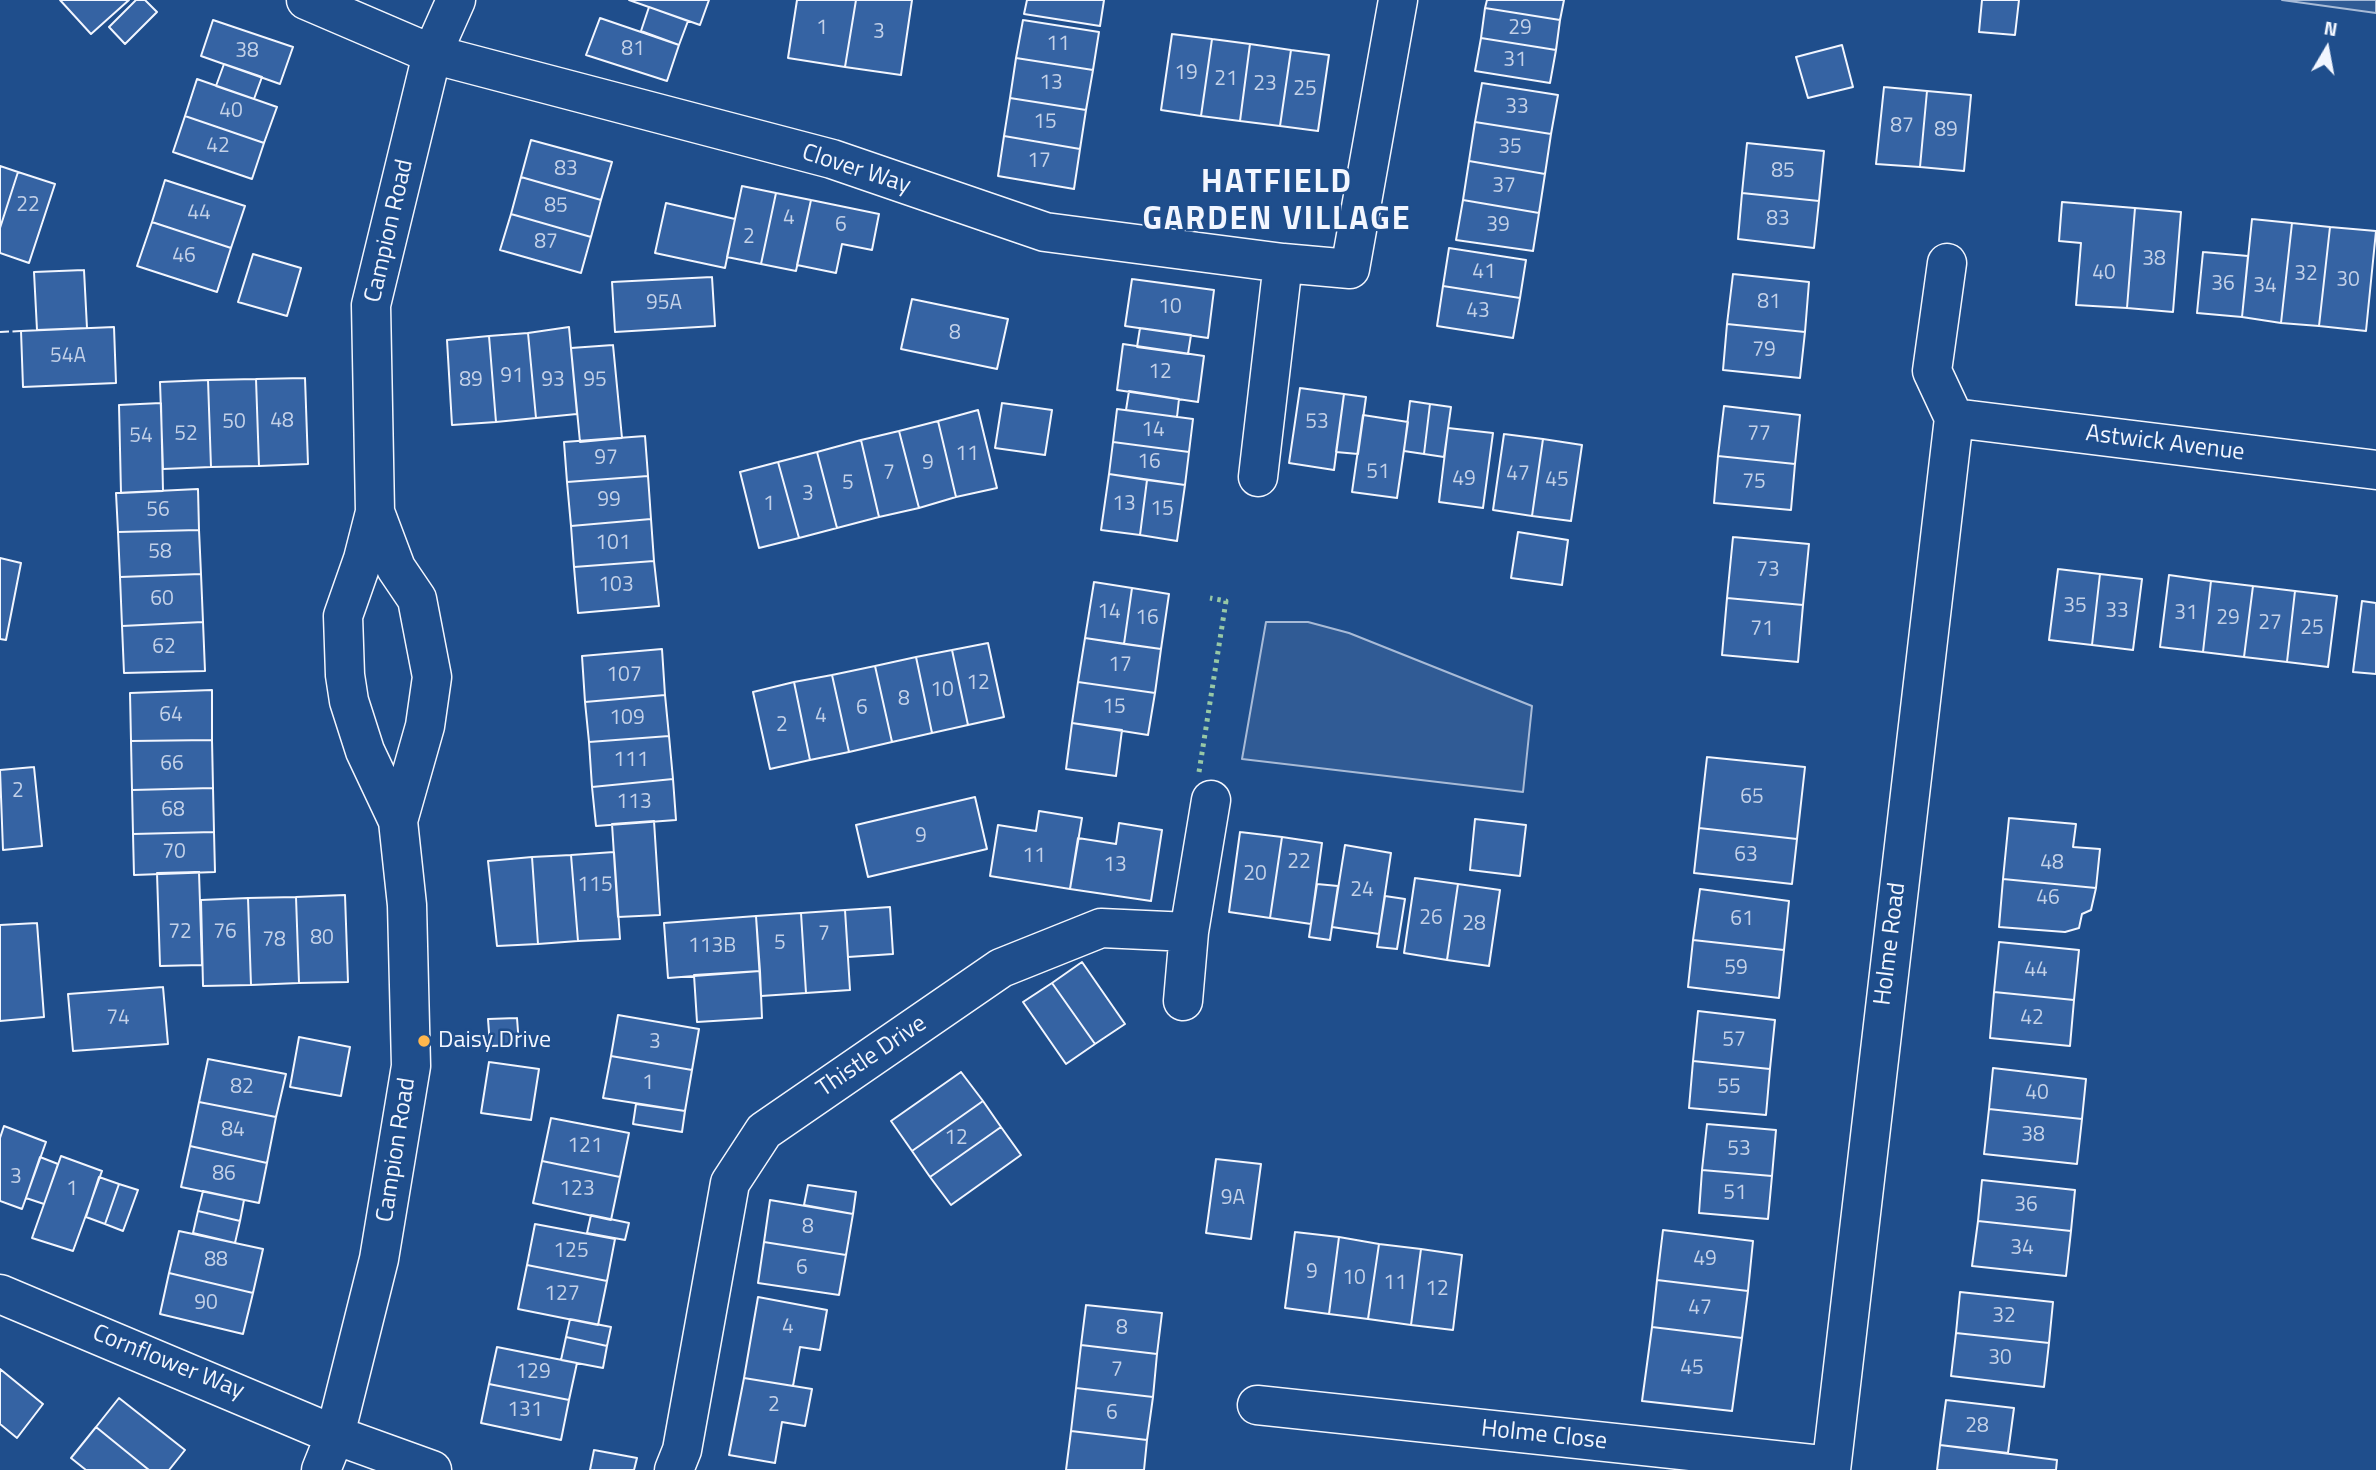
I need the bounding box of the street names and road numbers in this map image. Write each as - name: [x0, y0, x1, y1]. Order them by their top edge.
- street label: Clover Way: [798, 139, 914, 201]
- street label: Campion Road: [360, 157, 420, 305]
- street label: Astwick Avenue: [2084, 420, 2246, 468]
- street label: Holme Road: [1869, 881, 1913, 1007]
- street label: Thistle Drive: [812, 1010, 932, 1104]
- street label: Campion Road: [371, 1076, 423, 1224]
- street label: Cornflower Way: [88, 1319, 248, 1407]
- street label: Holme Close: [1480, 1415, 1608, 1457]

